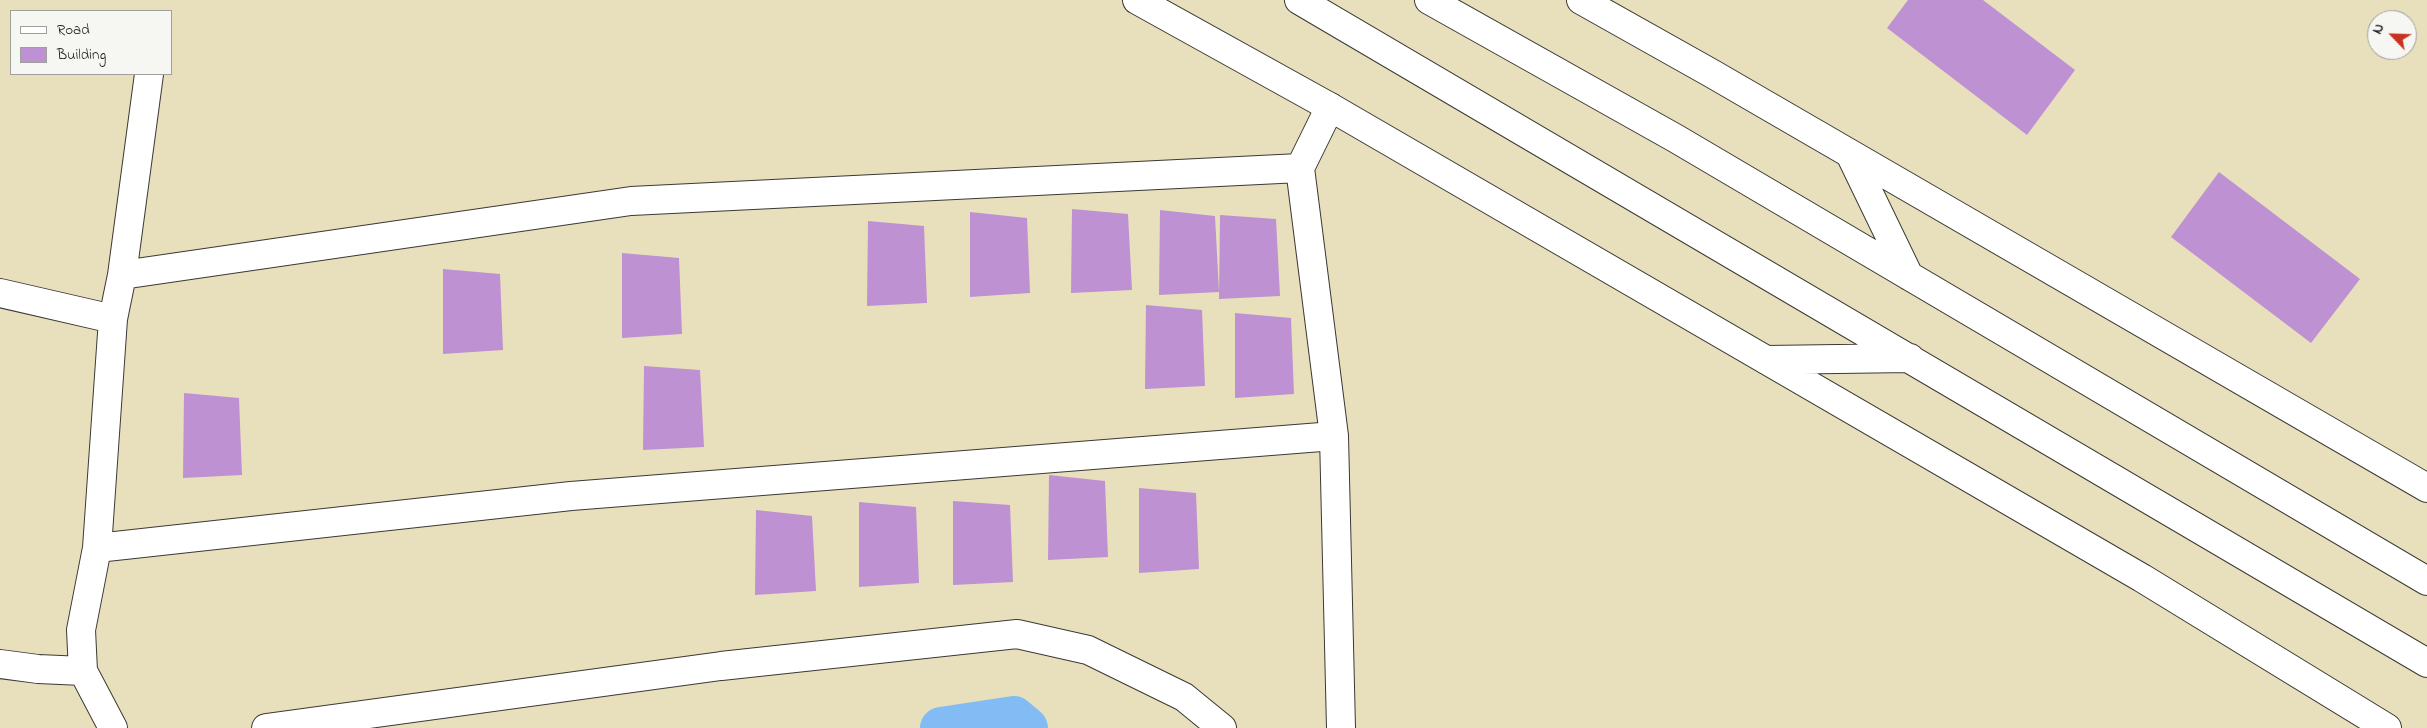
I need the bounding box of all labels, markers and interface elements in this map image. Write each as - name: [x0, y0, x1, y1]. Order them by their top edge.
- legend: [10, 10, 172, 75]
- north arrow: [2367, 10, 2417, 60]
- text: Road: [57, 19, 90, 41]
- text: N: [2367, 21, 2390, 38]
- text: Building: [57, 44, 106, 66]

